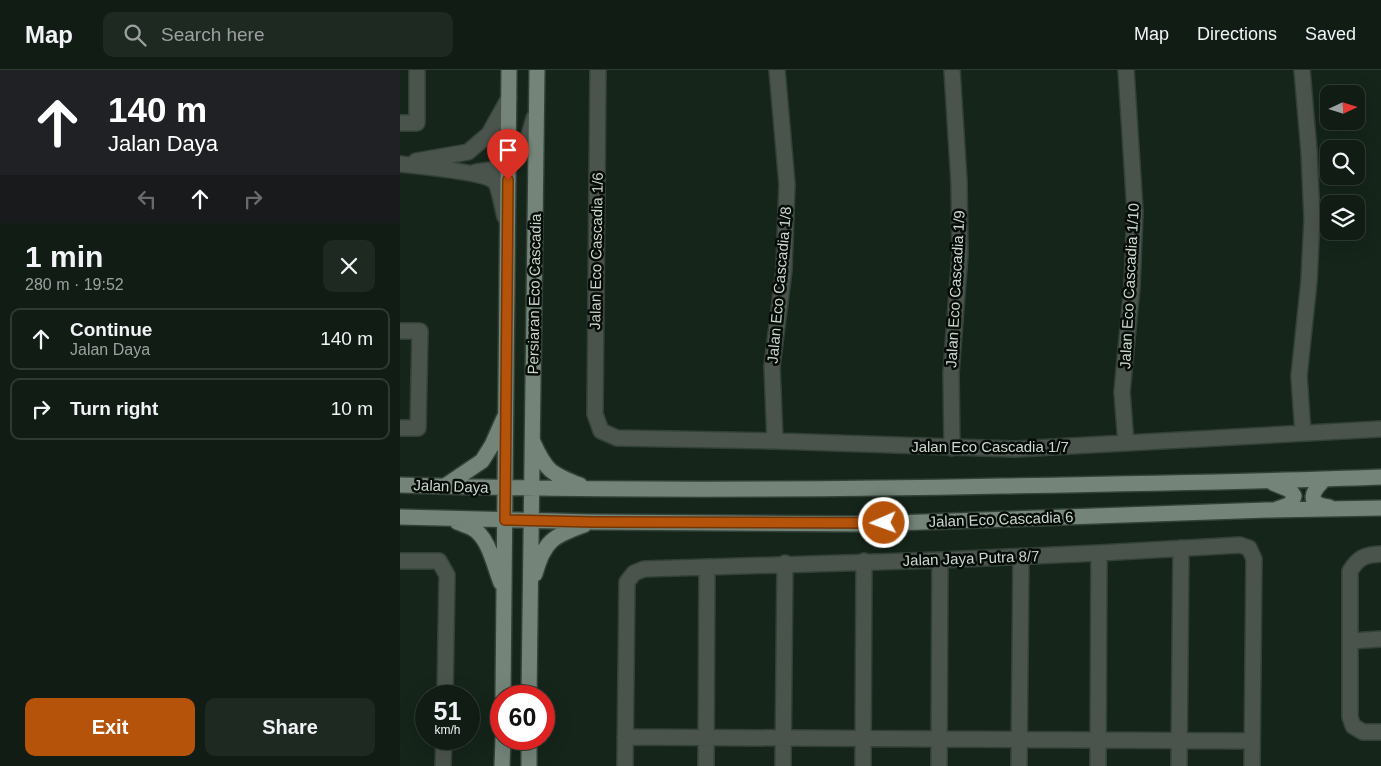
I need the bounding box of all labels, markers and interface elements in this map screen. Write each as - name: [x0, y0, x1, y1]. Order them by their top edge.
- search box: [103, 12, 453, 57]
- text: Map: [25, 21, 73, 48]
- icon: search: [121, 21, 149, 49]
- text: Search here: [161, 24, 265, 45]
- text: Map: [1134, 24, 1169, 44]
- text: Directions: [1197, 24, 1277, 44]
- text: Saved: [1305, 24, 1356, 44]
- north arrow: [1320, 85, 1365, 130]
- map controls: [1320, 85, 1365, 240]
- icon: ahead: [25, 90, 90, 155]
- text: 140 m: [108, 90, 207, 129]
- pin: [487, 129, 529, 180]
- text: Jalan Daya: [108, 131, 218, 156]
- icon: arrive: [494, 136, 522, 164]
- button: search: [1320, 140, 1365, 185]
- street label: Jalan Eco Cascadia 1/6: [586, 172, 606, 330]
- icon: left: [133, 185, 161, 213]
- icon: ahead: [186, 185, 214, 213]
- icon: right: [239, 185, 267, 213]
- button: layers: [1320, 195, 1365, 240]
- street label: Jalan Eco Cascadia 1/10: [1116, 203, 1142, 369]
- street label: Jalan Eco Cascadia 1/8: [764, 206, 794, 364]
- street label: Jalan Eco Cascadia 1/9: [942, 210, 968, 368]
- street label: Persiaran Eco Cascadia: [524, 213, 544, 375]
- text: 1 min: [25, 240, 103, 273]
- button: close: [323, 240, 375, 292]
- text: 280 m · 19:52: [25, 276, 124, 293]
- text: Continue: [70, 319, 152, 340]
- icon: ahead: [27, 325, 55, 353]
- text: 140 m: [320, 328, 373, 349]
- text: Jalan Daya: [70, 341, 150, 358]
- icon: right: [27, 395, 55, 423]
- text: Turn right: [70, 398, 158, 419]
- text: 10 m: [331, 398, 373, 419]
- street label: Jalan Eco Cascadia 1/7: [911, 438, 1069, 455]
- street label: Jalan Daya: [413, 476, 489, 496]
- position arrow: [857, 496, 909, 548]
- street label: Jalan Eco Cascadia 6: [928, 508, 1074, 530]
- street label: Jalan Jaya Putra 8/7: [902, 547, 1040, 569]
- speed limit sign: 60: [490, 685, 555, 750]
- text: 51: [434, 697, 461, 725]
- button: Exit: [25, 698, 195, 756]
- button: Share: [205, 698, 375, 756]
- text: km/h: [434, 723, 461, 737]

